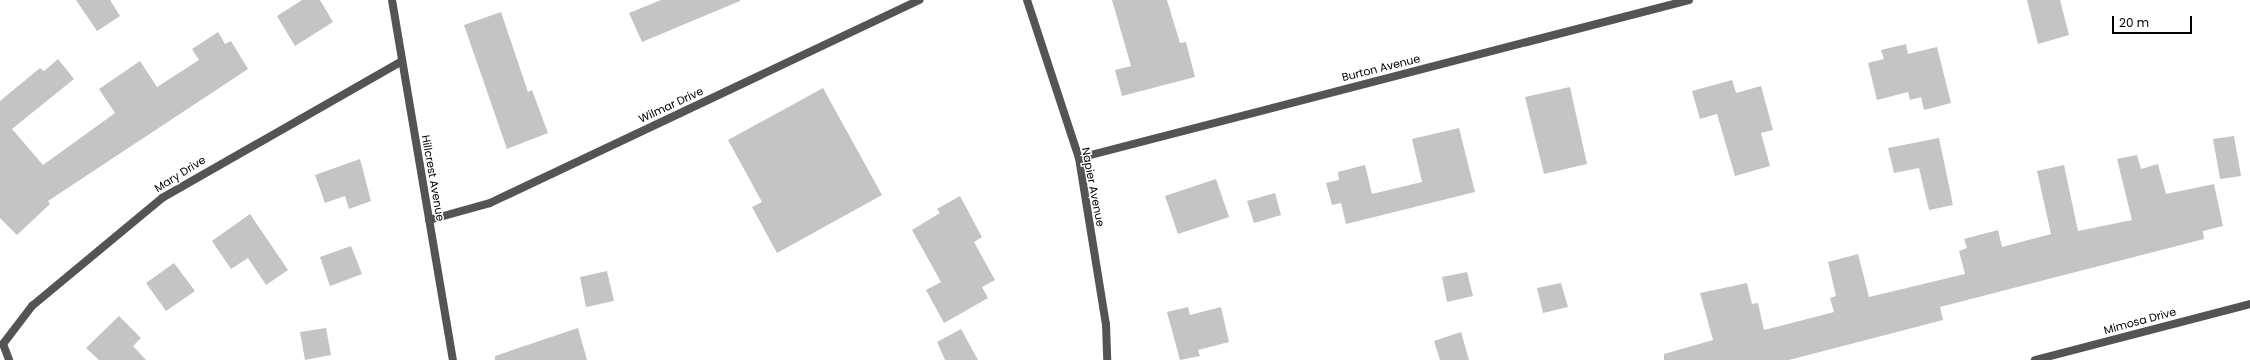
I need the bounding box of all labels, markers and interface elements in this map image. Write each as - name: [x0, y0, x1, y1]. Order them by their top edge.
- scale bar: [2114, 8, 2194, 34]
- text: 20 m: [2119, 14, 2149, 31]
- street label: Burton Avenue: [1340, 52, 1422, 84]
- street label: Wilmar Drive: [637, 84, 705, 126]
- street label: Hillcrest Avenue: [419, 134, 447, 222]
- street label: Napier Avenue: [1079, 146, 1107, 228]
- street label: Mary Drive: [152, 153, 208, 195]
- street label: Mimosa Drive: [2102, 305, 2178, 337]

